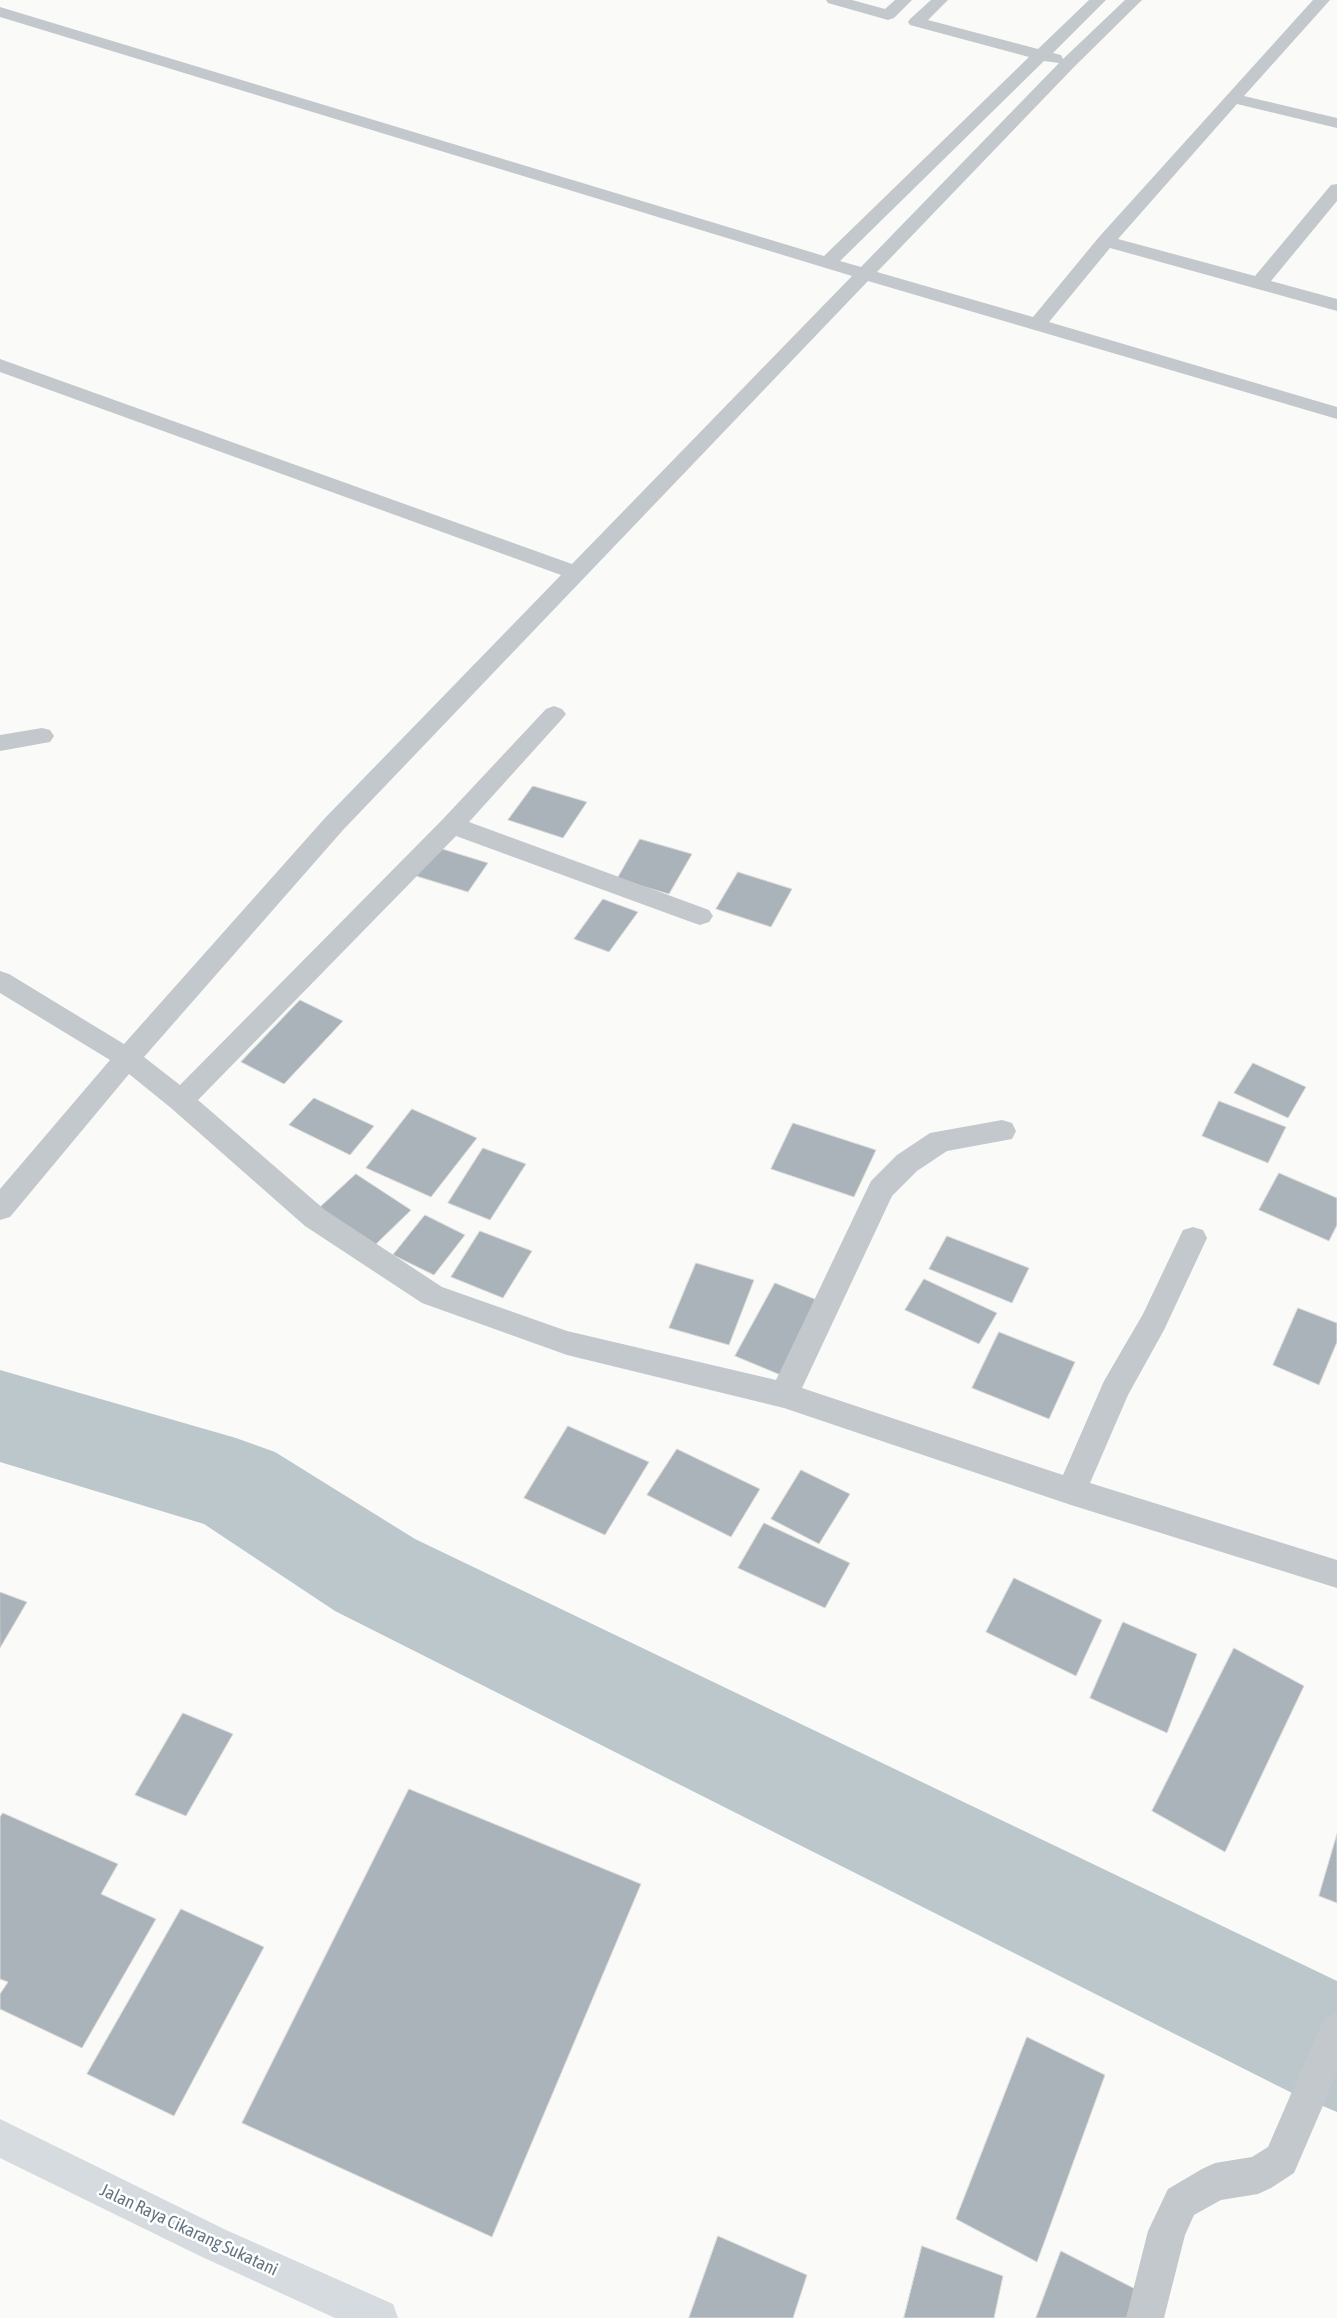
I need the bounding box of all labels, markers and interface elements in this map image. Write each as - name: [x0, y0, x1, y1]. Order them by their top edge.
- street label: Jalan Raya Cikarang Sukatani: [97, 2179, 281, 2281]

